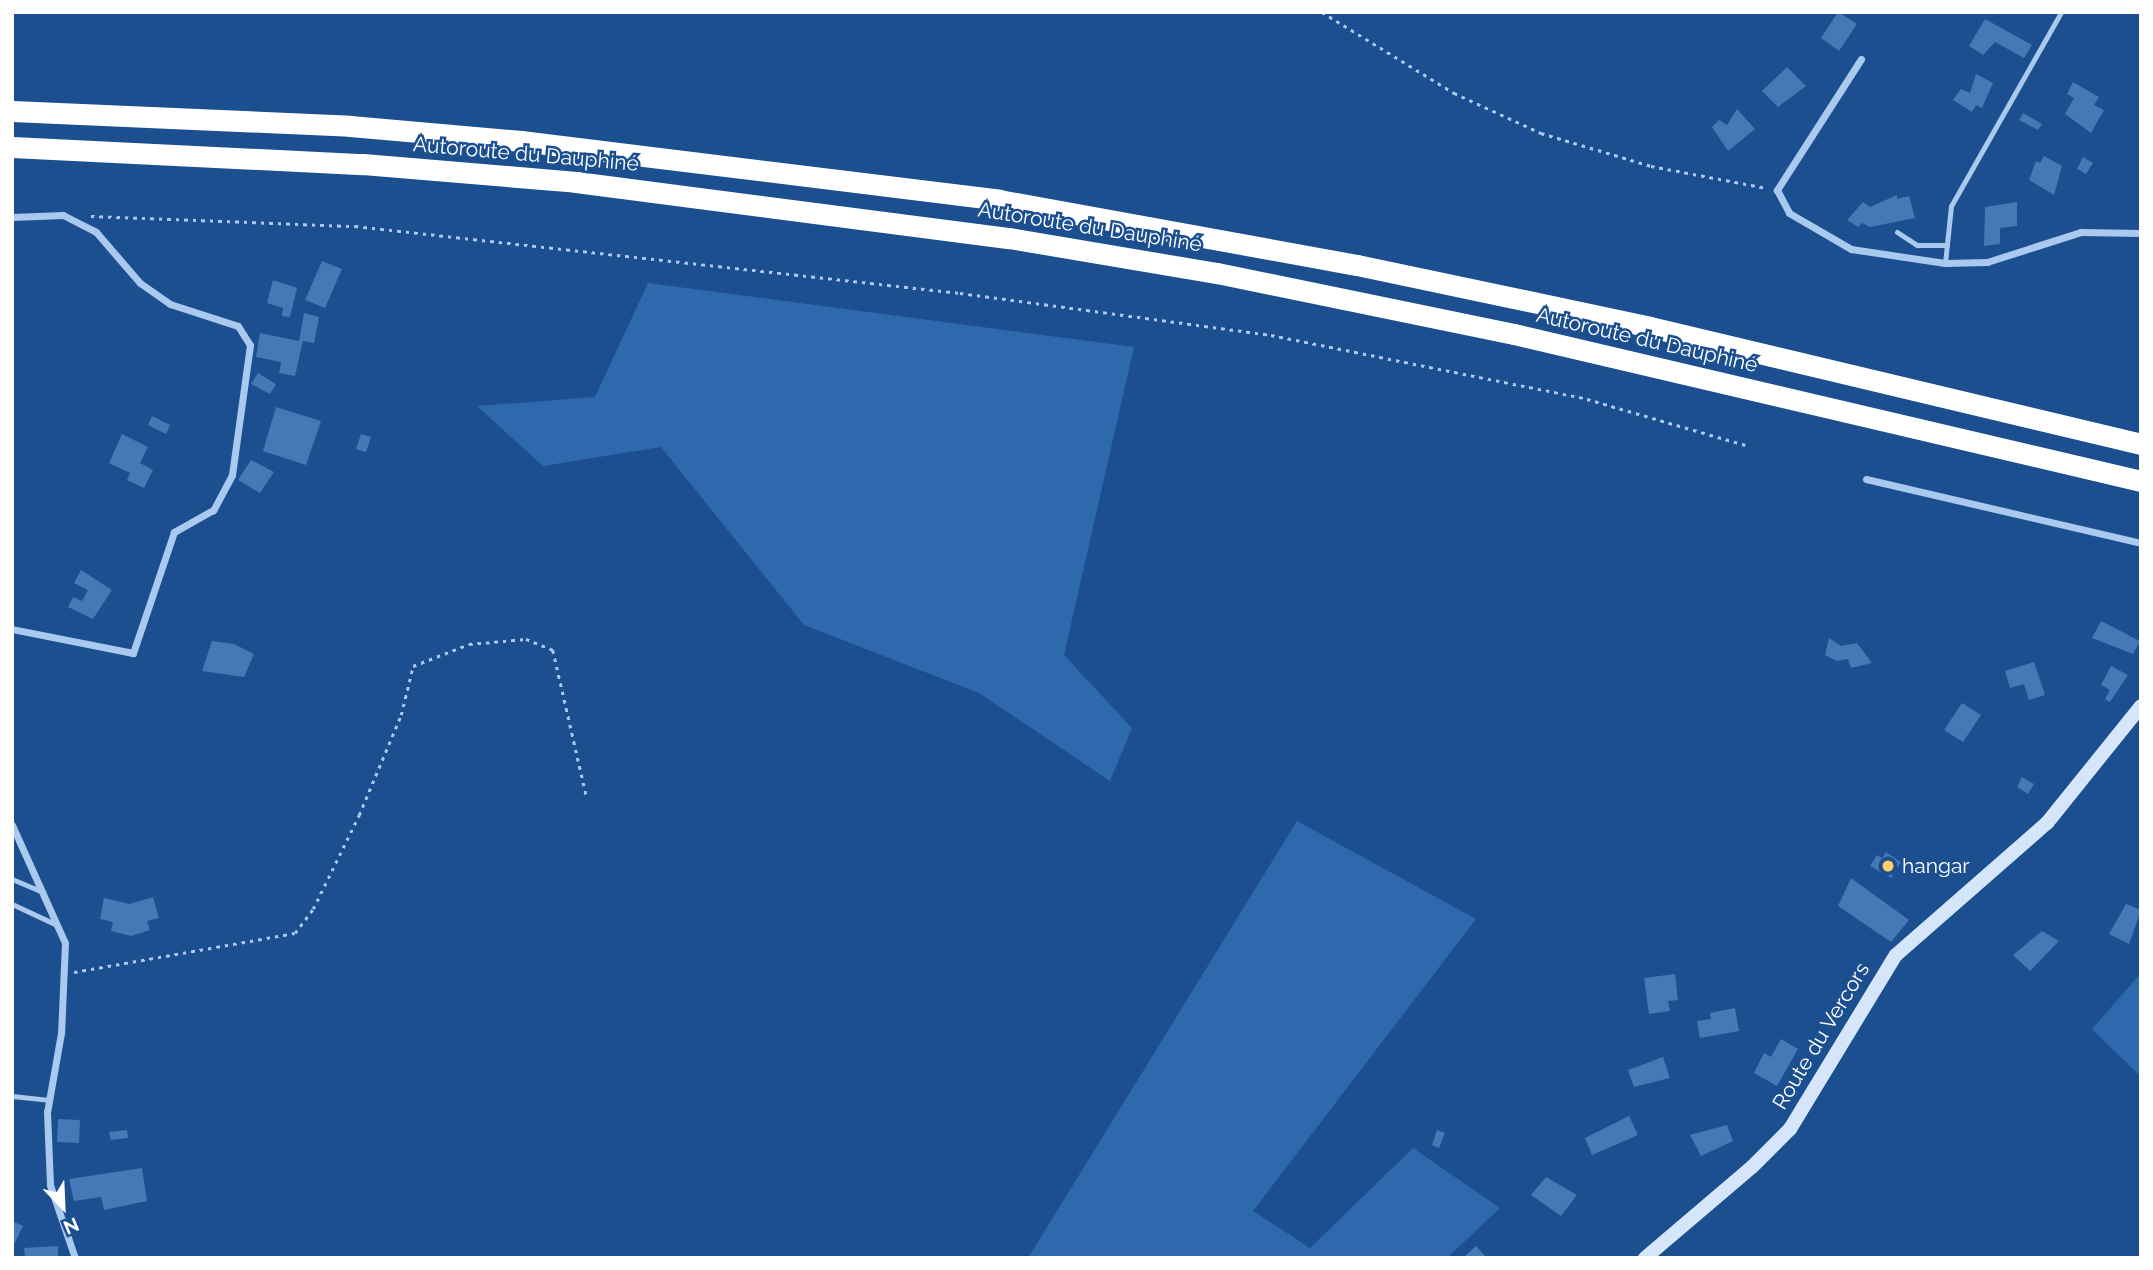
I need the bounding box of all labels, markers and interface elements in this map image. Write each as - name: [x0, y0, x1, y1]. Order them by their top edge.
- street label: Autoroute du Dauphiné: [412, 132, 640, 176]
- street label: Autoroute du Dauphiné: [976, 197, 1204, 257]
- street label: Autoroute du Dauphiné: [1534, 302, 1760, 378]
- place label: hangar: [1902, 853, 1970, 879]
- marker: hangar: [1880, 858, 1896, 874]
- street label: Route du Vercors: [1767, 958, 1875, 1114]
- north arrow: [28, 1172, 98, 1242]
- text: N: [60, 1213, 82, 1239]

